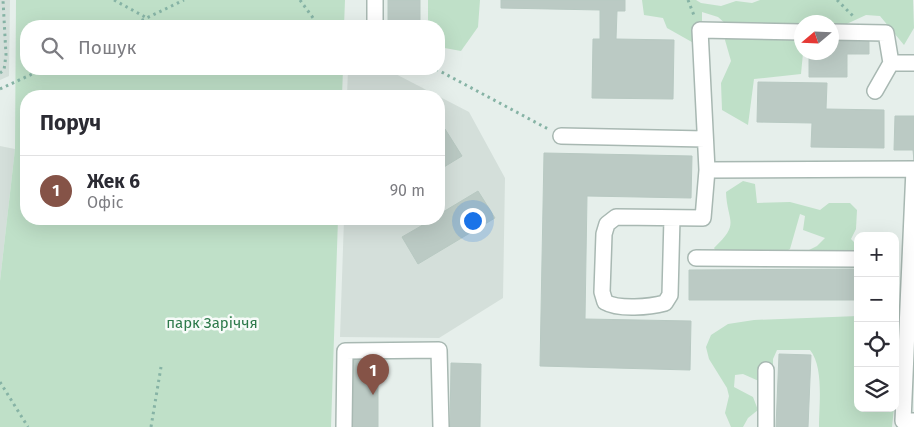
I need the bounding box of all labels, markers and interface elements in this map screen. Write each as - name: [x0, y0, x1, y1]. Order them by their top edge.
- north arrow: [794, 15, 839, 60]
- search box: [20, 20, 445, 75]
- icon: search: [38, 34, 66, 62]
- text: Пошук: [78, 36, 136, 59]
- text: Поруч: [40, 110, 101, 136]
- text: Жек 6: [87, 170, 140, 193]
- text: 1: [52, 181, 60, 200]
- text: 90 m: [390, 181, 425, 200]
- text: Офіс: [87, 193, 123, 212]
- your location: [460, 208, 486, 234]
- map controls: [854, 232, 899, 412]
- button: +: [854, 232, 899, 277]
- button: −: [854, 277, 899, 322]
- park label: парк Заріччя: [166, 314, 258, 332]
- button: locate: [854, 322, 899, 367]
- pin: 1: [357, 354, 389, 395]
- button: layers: [854, 367, 899, 412]

